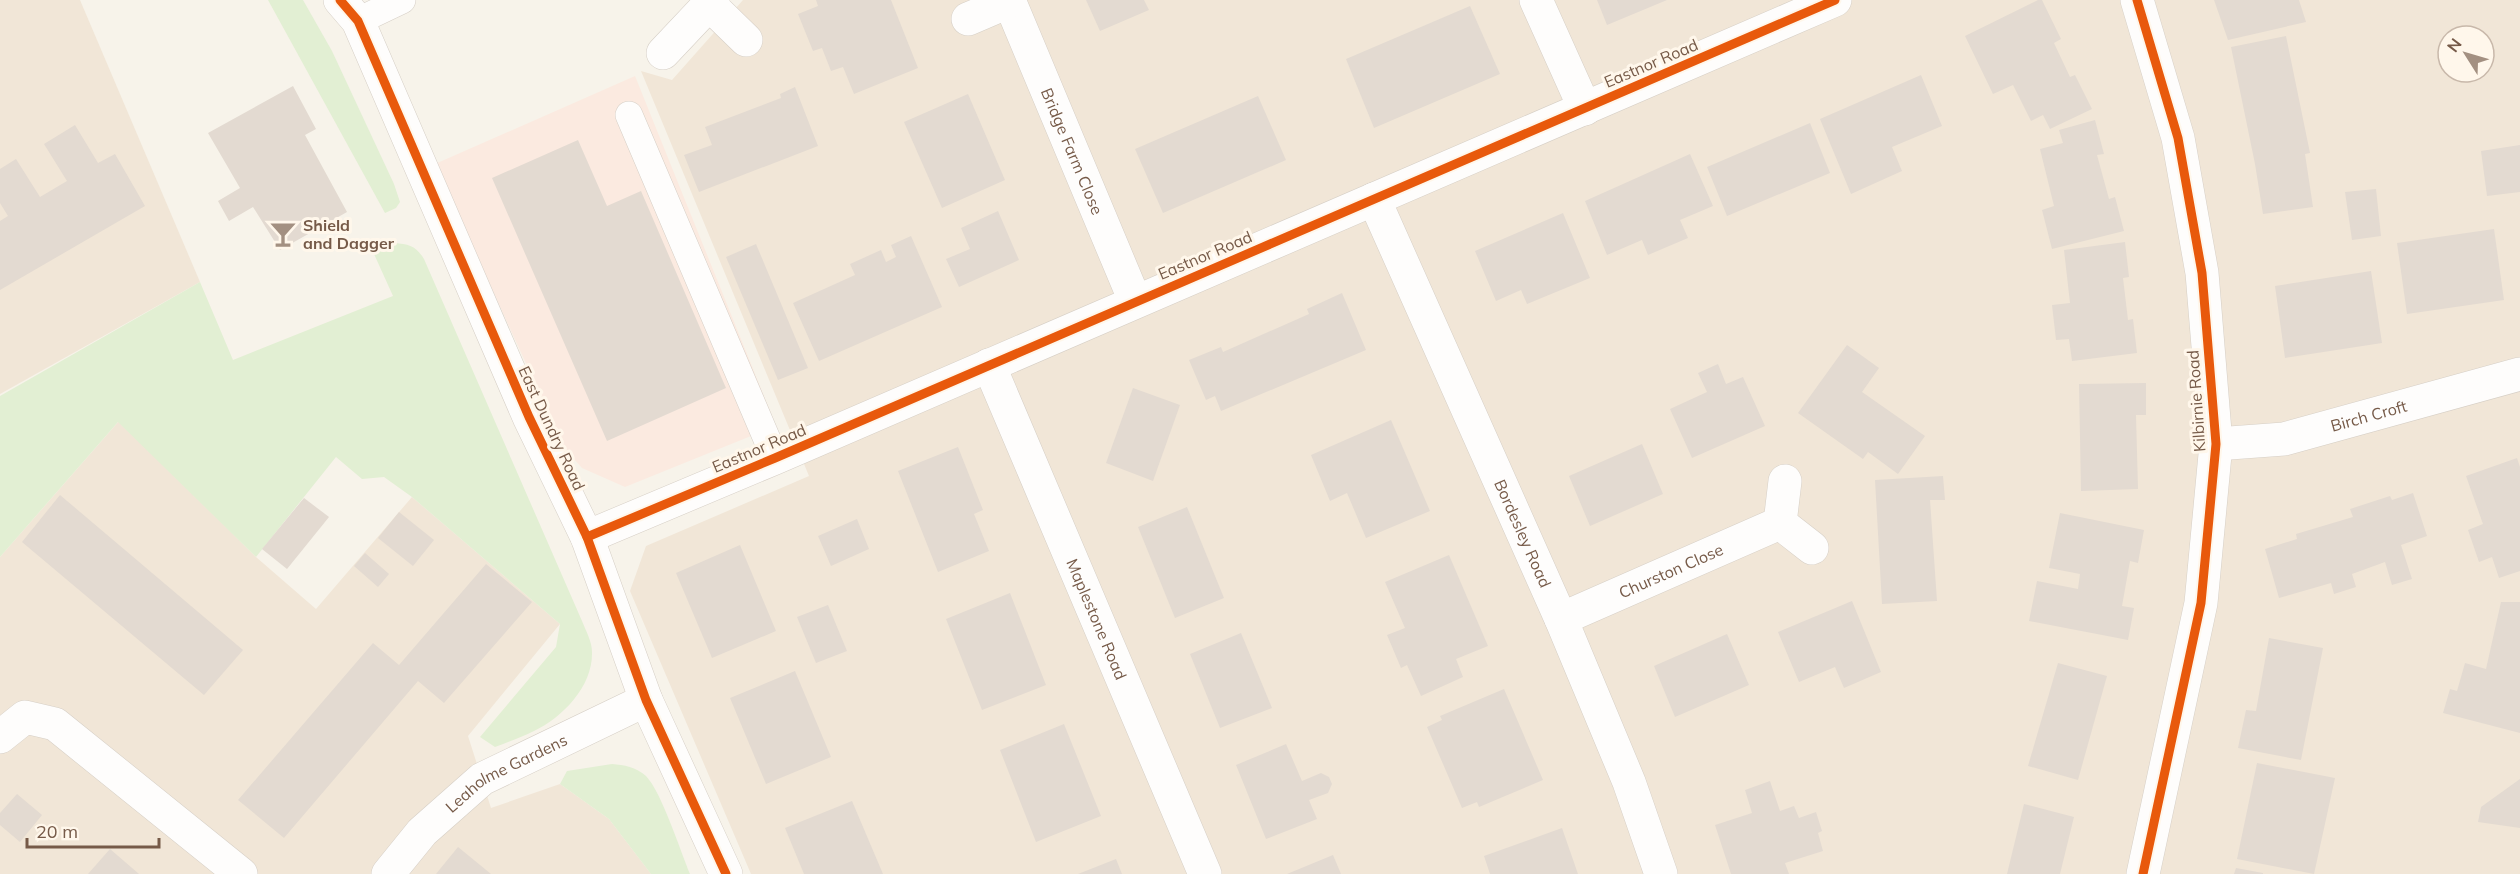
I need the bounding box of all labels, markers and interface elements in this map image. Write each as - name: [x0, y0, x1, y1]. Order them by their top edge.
- north arrow: [2436, 24, 2496, 84]
- street label: Eastnor Road: [1601, 34, 1701, 92]
- text: N: [2442, 34, 2466, 56]
- street label: Bridge Farm Close: [1037, 85, 1108, 218]
- place label: Shield and Dagger: [303, 215, 395, 253]
- bar icon: Shield and Dagger: [268, 219, 298, 249]
- street label: Eastnor Road: [1155, 226, 1255, 284]
- street label: Kilbirnie Road: [2182, 349, 2210, 453]
- street label: East Dundry Road: [514, 363, 590, 493]
- street label: Birch Croft: [2328, 396, 2409, 436]
- street label: Eastnor Road: [709, 419, 809, 477]
- street label: Bordesley Road: [1490, 476, 1556, 591]
- street label: Churston Close: [1616, 539, 1726, 602]
- street label: Maplestone Road: [1062, 556, 1131, 683]
- street label: Leaholme Gardens: [441, 729, 571, 817]
- scale bar: [27, 811, 159, 849]
- text: 20 m: [36, 820, 78, 843]

